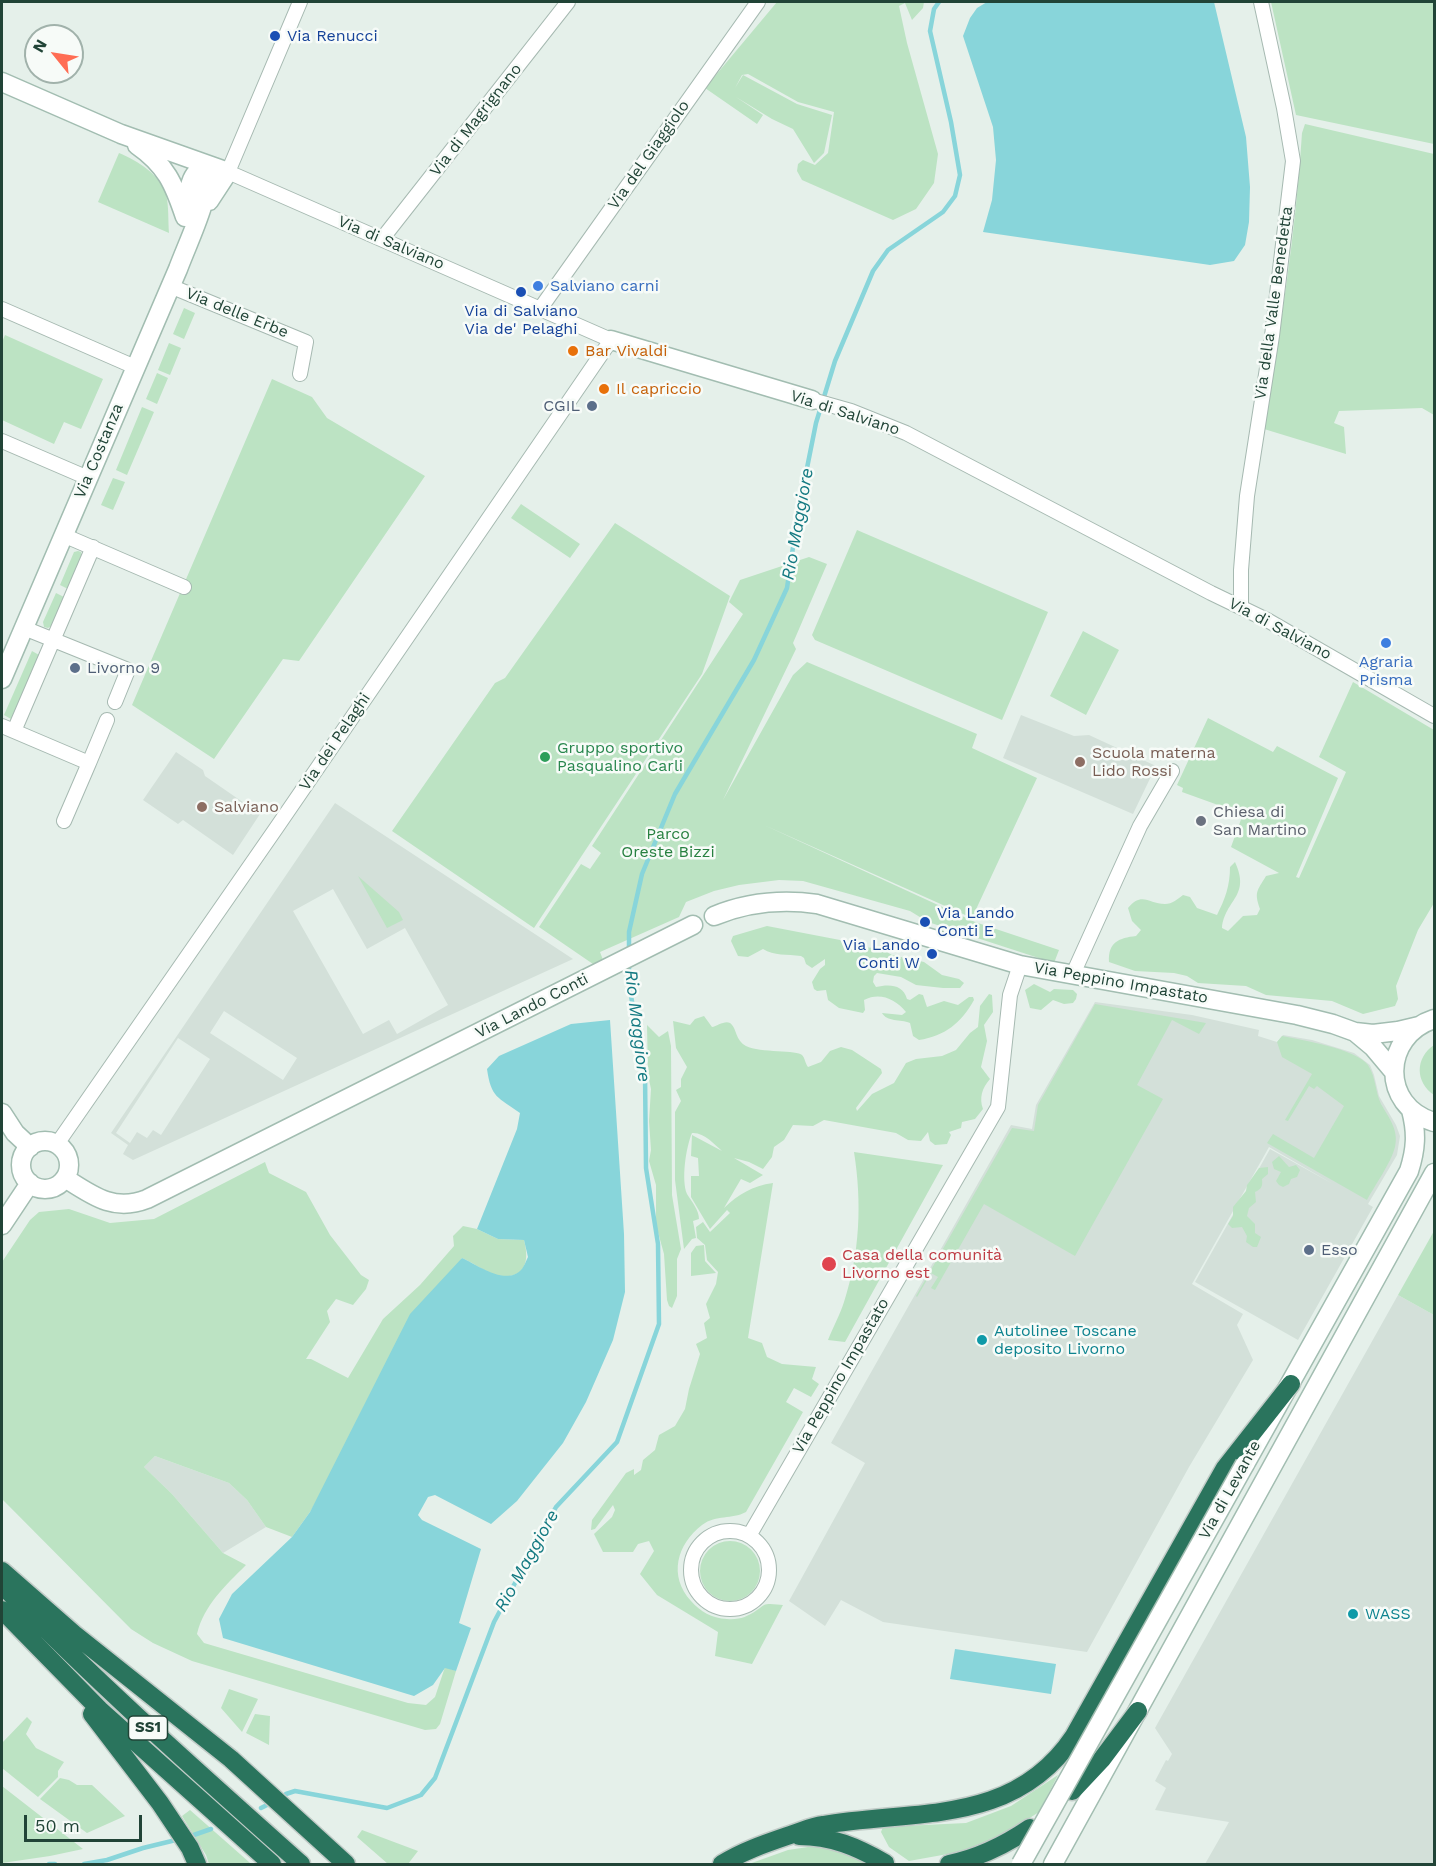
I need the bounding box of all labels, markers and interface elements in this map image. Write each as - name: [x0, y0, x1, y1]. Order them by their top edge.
- north arrow: [24, 24, 84, 84]
- place label: Via Renucci: [287, 26, 378, 46]
- marker: Via Renucci: [268, 29, 282, 43]
- text: N: [29, 36, 51, 56]
- street label: Via di Magrignano: [426, 60, 526, 180]
- street label: Via del Giaggiolo: [604, 97, 694, 213]
- street label: Via della Valle Benedetta: [1251, 205, 1297, 401]
- street label: Via di Salviano: [335, 212, 447, 274]
- place label: Salviano carni: [550, 276, 659, 296]
- marker: Salviano carni: [531, 279, 545, 293]
- street label: Via delle Erbe: [183, 284, 291, 342]
- marker: Via di Salviano Via de' Pelaghi: [514, 285, 528, 299]
- place label: Via di Salviano Via de' Pelaghi: [464, 301, 578, 339]
- place label: Bar Vivaldi: [585, 341, 667, 361]
- marker: Bar Vivaldi: [566, 344, 580, 358]
- place label: Il capriccio: [616, 379, 702, 399]
- marker: Il capriccio: [597, 382, 611, 396]
- street label: Via di Salviano: [788, 386, 902, 440]
- place label: CGIL: [543, 396, 580, 416]
- marker: CGIL: [585, 399, 599, 413]
- street label: Via Costanza: [70, 401, 128, 501]
- water label: Rio Maggiore: [778, 466, 818, 582]
- street label: Via di Salviano: [1225, 594, 1335, 664]
- marker: Agraria Prisma: [1379, 636, 1393, 650]
- place label: Agraria Prisma: [1359, 652, 1413, 690]
- place label: Livorno 9: [87, 658, 160, 678]
- marker: Livorno 9: [68, 661, 82, 675]
- street label: Via dei Pelaghi: [295, 690, 375, 794]
- place label: Gruppo sportivo Pasqualino Carli: [557, 738, 683, 776]
- place label: Scuola materna Lido Rossi: [1092, 743, 1216, 781]
- marker: Gruppo sportivo Pasqualino Carli: [538, 750, 552, 764]
- marker: Scuola materna Lido Rossi: [1073, 755, 1087, 769]
- place label: Salviano: [214, 797, 279, 817]
- marker: Salviano: [195, 800, 209, 814]
- place label: Chiesa di San Martino: [1213, 802, 1307, 840]
- marker: Chiesa di San Martino: [1194, 814, 1208, 828]
- park label: Parco Oreste Bizzi: [621, 824, 715, 862]
- place label: Via Lando Conti E: [937, 903, 1014, 941]
- marker: Via Lando Conti E: [918, 915, 932, 929]
- place label: Via Lando Conti W: [843, 935, 920, 973]
- marker: Via Lando Conti W: [925, 947, 939, 961]
- street label: Via Peppino Impastato: [1032, 958, 1210, 1008]
- street label: Via Lando Conti: [472, 969, 592, 1043]
- water label: Rio Maggiore: [619, 969, 655, 1083]
- place label: Esso: [1321, 1240, 1358, 1260]
- marker: Esso: [1302, 1243, 1316, 1257]
- place label: Casa della comunità Livorno est: [842, 1245, 1002, 1283]
- marker: Casa della comunità Livorno est: [820, 1255, 838, 1273]
- street label: Via Peppino Impastato: [789, 1295, 893, 1457]
- place label: Autolinee Toscane deposito Livorno: [994, 1321, 1137, 1359]
- marker: Autolinee Toscane deposito Livorno: [975, 1333, 989, 1347]
- street label: Via di Levante: [1195, 1437, 1265, 1543]
- water label: Rio Maggiore: [490, 1506, 564, 1616]
- place label: WASS: [1365, 1604, 1411, 1624]
- marker: WASS: [1346, 1607, 1360, 1621]
- road number: SS1: [128, 1716, 168, 1740]
- scale bar: [27, 1803, 146, 1841]
- text: 50 m: [35, 1815, 80, 1836]

